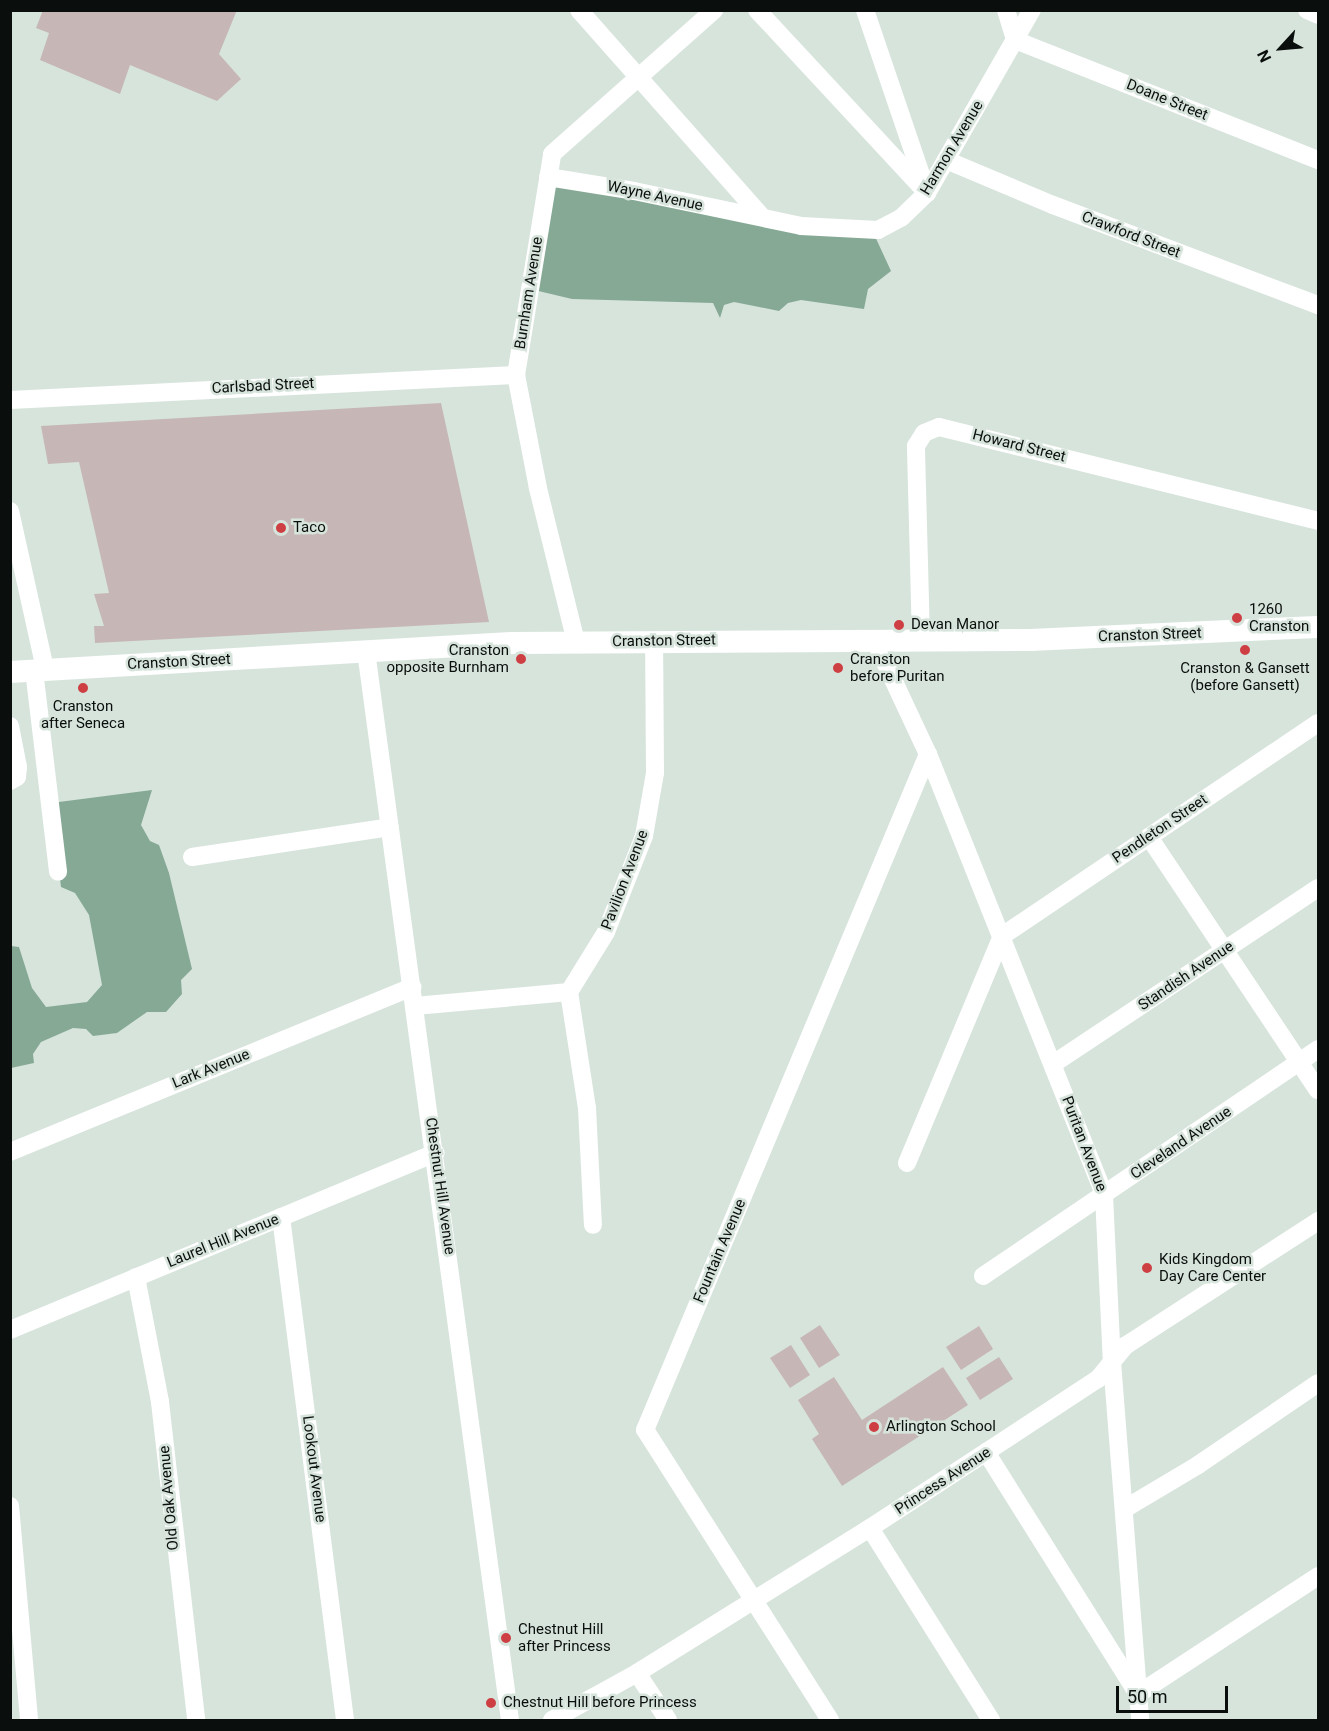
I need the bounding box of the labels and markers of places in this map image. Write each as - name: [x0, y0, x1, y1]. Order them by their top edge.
- place label: Taco: [293, 519, 326, 537]
- marker: Taco: [274, 521, 288, 535]
- place label: 1260 Cranston: [1249, 600, 1309, 635]
- marker: 1260 Cranston: [1230, 611, 1244, 625]
- place label: Devan Manor: [911, 616, 999, 634]
- marker: Devan Manor: [892, 618, 906, 632]
- place label: Cranston opposite Burnham: [387, 641, 509, 676]
- marker: Cranston & Gansett (before Gansett): [1238, 643, 1252, 657]
- place label: Cranston before Puritan: [850, 650, 945, 685]
- marker: Cranston opposite Burnham: [514, 652, 528, 666]
- place label: Cranston & Gansett (before Gansett): [1180, 659, 1310, 694]
- marker: Cranston before Puritan: [831, 661, 845, 675]
- marker: Cranston after Seneca: [76, 681, 90, 695]
- place label: Cranston after Seneca: [41, 697, 125, 732]
- place label: Kids Kingdom Day Care Center: [1159, 1250, 1266, 1285]
- marker: Kids Kingdom Day Care Center: [1140, 1261, 1154, 1275]
- place label: Arlington School: [886, 1418, 996, 1436]
- marker: Arlington School: [867, 1420, 881, 1434]
- place label: Chestnut Hill after Princess: [518, 1620, 611, 1655]
- marker: Chestnut Hill after Princess: [499, 1631, 513, 1645]
- place label: Chestnut Hill before Princess: [503, 1694, 697, 1712]
- marker: Chestnut Hill before Princess: [484, 1696, 498, 1710]

